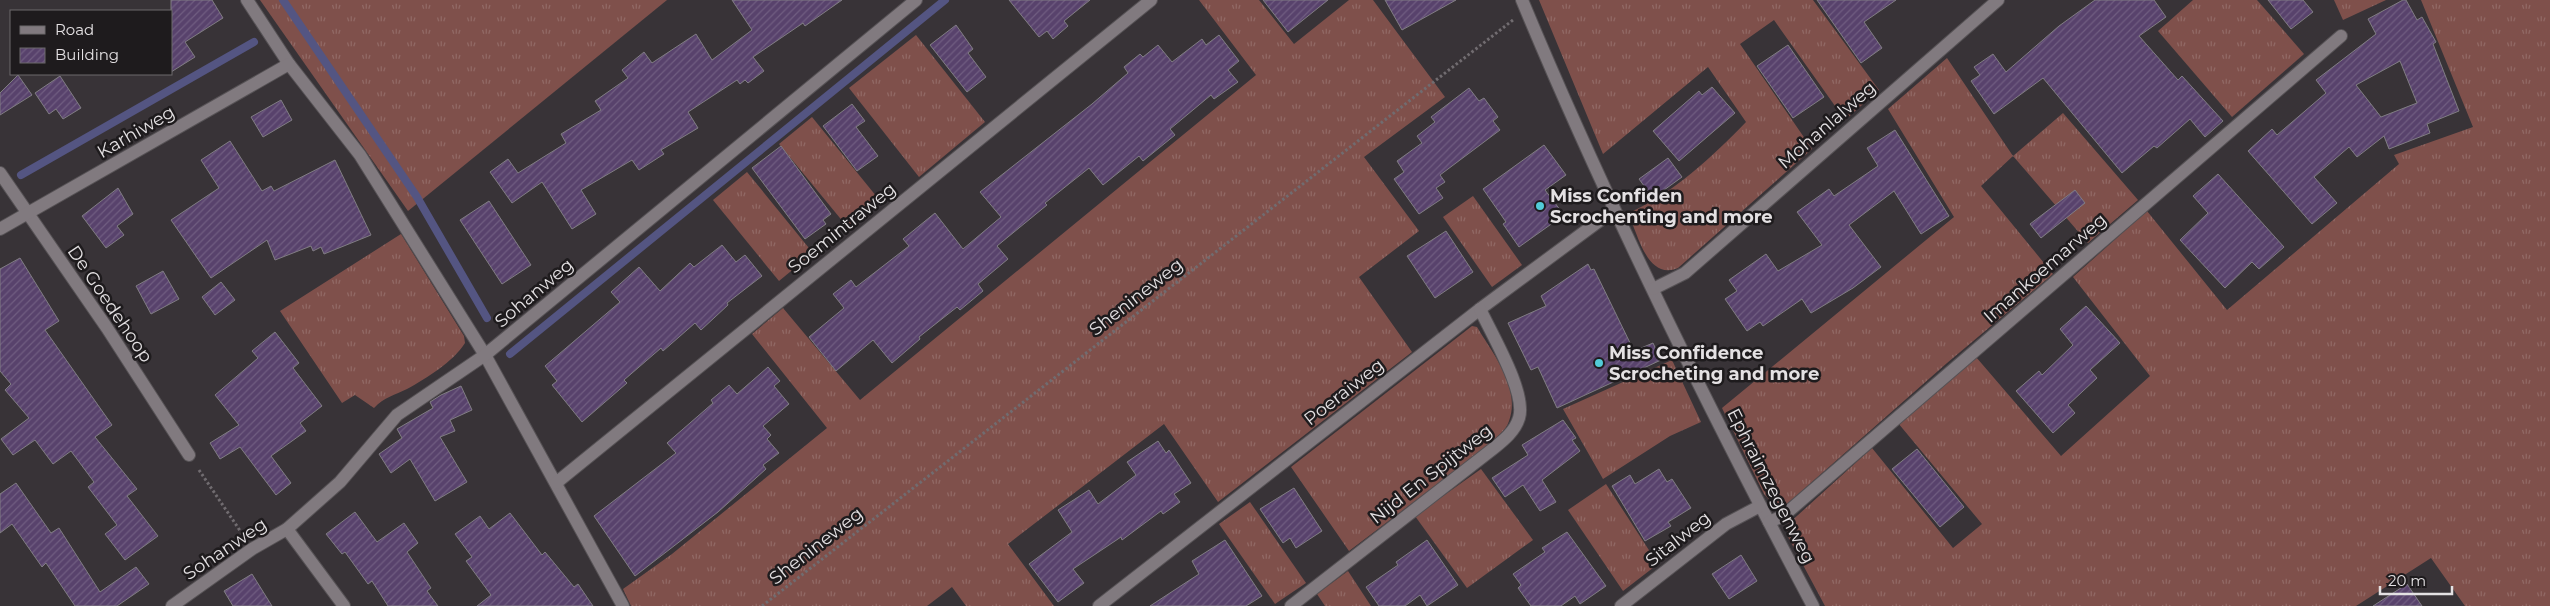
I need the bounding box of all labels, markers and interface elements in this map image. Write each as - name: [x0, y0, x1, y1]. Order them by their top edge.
- legend: [10, 10, 172, 75]
- text: Road: [55, 20, 94, 39]
- text: Building: [55, 45, 119, 64]
- street label: Mohanlalweg: [1774, 77, 1880, 173]
- street label: Karhiweg: [93, 101, 179, 163]
- street label: Soemintraweg: [784, 178, 900, 278]
- place label: Miss Confiden Scrochenting and more: [1550, 185, 1773, 228]
- marker: Miss Confiden Scrochenting and more: [1534, 200, 1546, 212]
- street label: Imankoemarweg: [1979, 209, 2111, 327]
- street label: De Goedehoop: [63, 241, 157, 367]
- street label: Sohanweg: [490, 254, 578, 332]
- street label: Shenineweg: [1085, 254, 1187, 340]
- place label: Miss Confidence Scrocheting and more: [1609, 342, 1819, 385]
- street label: Poeraiweg: [1300, 354, 1388, 430]
- marker: Miss Confidence Scrocheting and more: [1593, 357, 1605, 369]
- street label: Ephraimzegenweg: [1722, 405, 1820, 567]
- street label: Nijd En Spijtweg: [1365, 419, 1497, 529]
- street label: Shenineweg: [765, 503, 867, 589]
- street label: Sitalweg: [1641, 507, 1715, 571]
- street label: Sohanweg: [179, 513, 271, 585]
- scale bar: [2380, 564, 2452, 596]
- text: 20 m: [2388, 571, 2426, 590]

